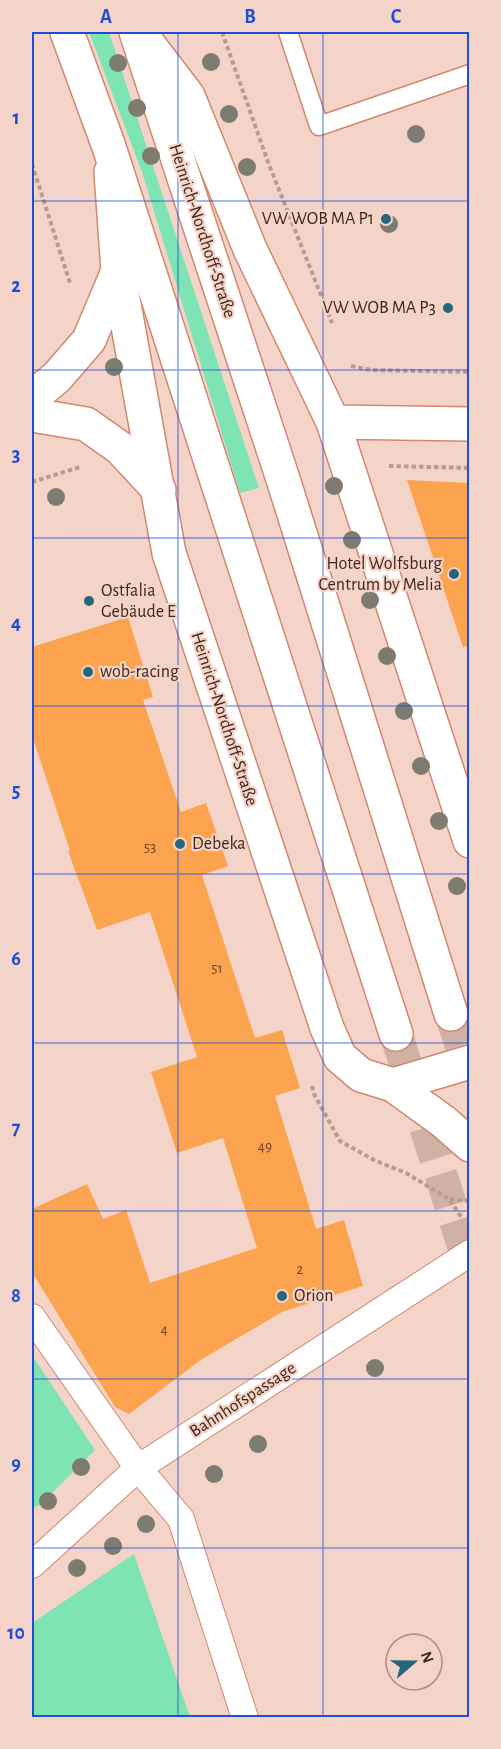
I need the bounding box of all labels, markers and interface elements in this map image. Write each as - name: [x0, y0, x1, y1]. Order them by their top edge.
- text: A: [100, 7, 112, 27]
- text: B: [244, 7, 256, 27]
- text: C: [391, 7, 402, 27]
- text: 1: [12, 108, 20, 128]
- street label: Heinrich-Nordhoff-Straße: [165, 142, 239, 320]
- place label: VW WOB MA P1: [262, 210, 374, 228]
- marker: VW WOB MA P1: [379, 212, 393, 226]
- text: 2: [11, 276, 21, 296]
- place label: VW WOB MA P3: [323, 299, 436, 317]
- marker: VW WOB MA P3: [441, 301, 455, 315]
- text: 3: [12, 445, 20, 465]
- place label: Hotel Wolfsburg Centrum by Melia: [319, 555, 442, 594]
- marker: Hotel Wolfsburg Centrum by Melia: [447, 567, 461, 581]
- place label: Ostfalia Gebäude E: [101, 582, 176, 621]
- marker: Ostfalia Gebäude E: [82, 594, 96, 608]
- text: 4: [11, 613, 21, 633]
- street label: Heinrich-Nordhoff-Straße: [187, 630, 261, 808]
- place label: wob-racing: [100, 663, 179, 681]
- marker: wob-racing: [81, 665, 95, 679]
- text: 5: [12, 781, 20, 801]
- place label: Debeka: [192, 835, 246, 853]
- marker: Debeka: [173, 837, 187, 851]
- house number: 53: [144, 840, 156, 855]
- text: 6: [11, 949, 21, 969]
- house number: 51: [211, 961, 223, 976]
- text: 7: [12, 1118, 21, 1138]
- house number: 49: [258, 1139, 272, 1154]
- house number: 2: [297, 1262, 304, 1277]
- text: 8: [11, 1286, 21, 1306]
- place label: Orion: [294, 1287, 334, 1305]
- marker: Orion: [275, 1289, 289, 1303]
- house number: 4: [160, 1322, 168, 1337]
- street label: Bahnhofspassage: [187, 1359, 299, 1441]
- text: 9: [11, 1454, 21, 1474]
- text: 10: [7, 1623, 25, 1643]
- north arrow: [384, 1632, 444, 1692]
- text: N: [418, 1649, 437, 1665]

